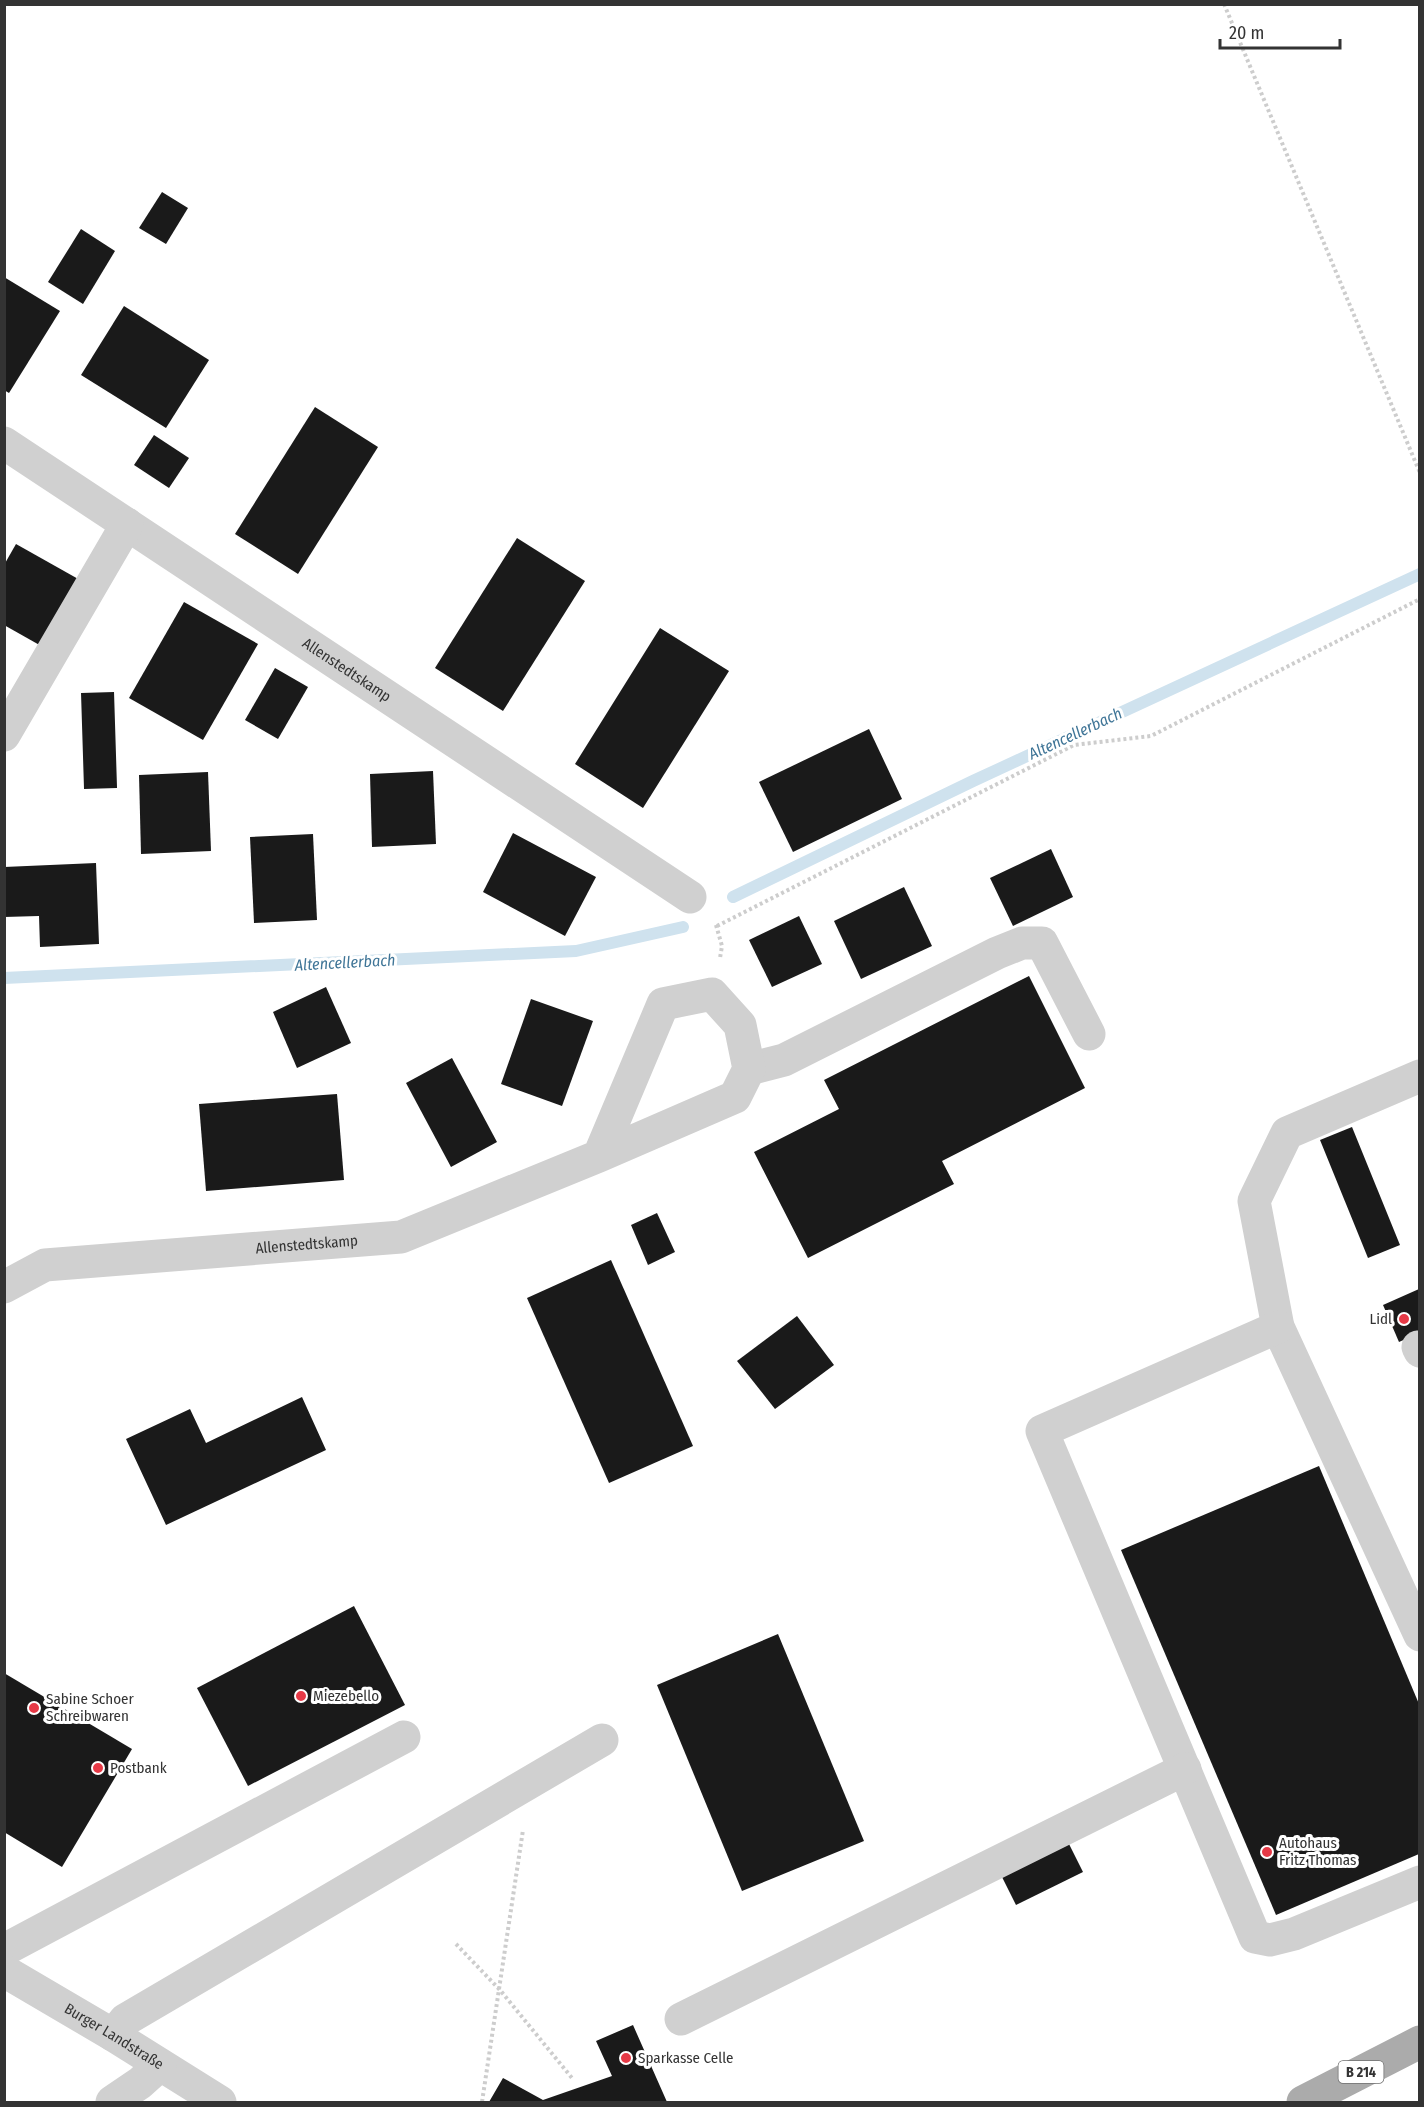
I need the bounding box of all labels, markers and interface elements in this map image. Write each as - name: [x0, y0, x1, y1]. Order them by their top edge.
- scale bar: [1220, 12, 1340, 50]
- text: 20 m: [1229, 22, 1264, 44]
- street label: Allenstedtskamp: [299, 634, 395, 706]
- water label: Altencellerbach: [1025, 704, 1125, 764]
- water label: Altencellerbach: [293, 950, 396, 975]
- street label: Allenstedtskamp: [255, 1231, 359, 1257]
- place label: Lidl: [1370, 1310, 1392, 1328]
- marker: Lidl: [1397, 1312, 1411, 1326]
- place label: Miezebello: [313, 1687, 379, 1705]
- marker: Miezebello: [294, 1689, 308, 1703]
- place label: Sabine Schoer Schreibwaren: [46, 1690, 134, 1725]
- marker: Sabine Schoer Schreibwaren: [27, 1701, 41, 1715]
- place label: Postbank: [110, 1759, 167, 1777]
- marker: Postbank: [91, 1761, 105, 1775]
- place label: Autohaus Fritz Thomas: [1279, 1834, 1356, 1869]
- marker: Autohaus Fritz Thomas: [1260, 1845, 1274, 1859]
- street label: Burger Landstraße: [61, 1999, 167, 2073]
- place label: Sparkasse Celle: [638, 2049, 733, 2067]
- marker: Sparkasse Celle: [619, 2051, 633, 2065]
- road number: B 214: [1338, 2061, 1384, 2083]

